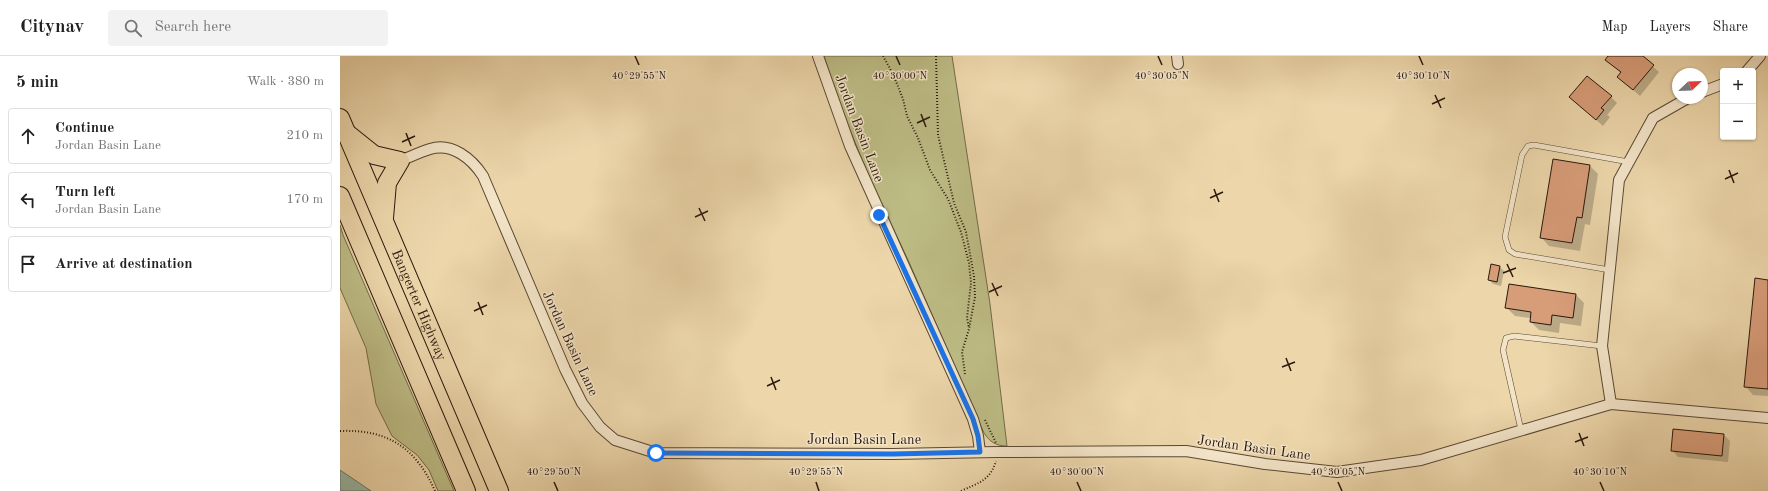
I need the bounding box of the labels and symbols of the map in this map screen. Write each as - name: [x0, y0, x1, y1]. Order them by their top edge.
- north arrow: [1672, 68, 1708, 104]
- text: 40°29'55"N: [612, 71, 667, 81]
- text: 40°30'00"N: [873, 71, 928, 81]
- text: 40°30'05"N: [1135, 71, 1190, 81]
- text: 40°30'10"N: [1396, 71, 1451, 81]
- street label: Jordan Basin Lane: [832, 73, 886, 184]
- route end: [870, 206, 888, 224]
- street label: Bangerter Highway: [389, 247, 449, 363]
- street label: Jordan Basin Lane: [540, 289, 601, 398]
- street label: Jordan Basin Lane: [807, 433, 921, 447]
- street label: Jordan Basin Lane: [1196, 433, 1311, 463]
- route start: [647, 444, 665, 462]
- text: 40°29'50"N: [527, 467, 582, 477]
- text: 40°29'55"N: [789, 467, 844, 477]
- text: 40°30'00"N: [1050, 467, 1105, 477]
- text: 40°30'05"N: [1311, 467, 1366, 477]
- text: 40°30'10"N: [1573, 467, 1628, 477]

